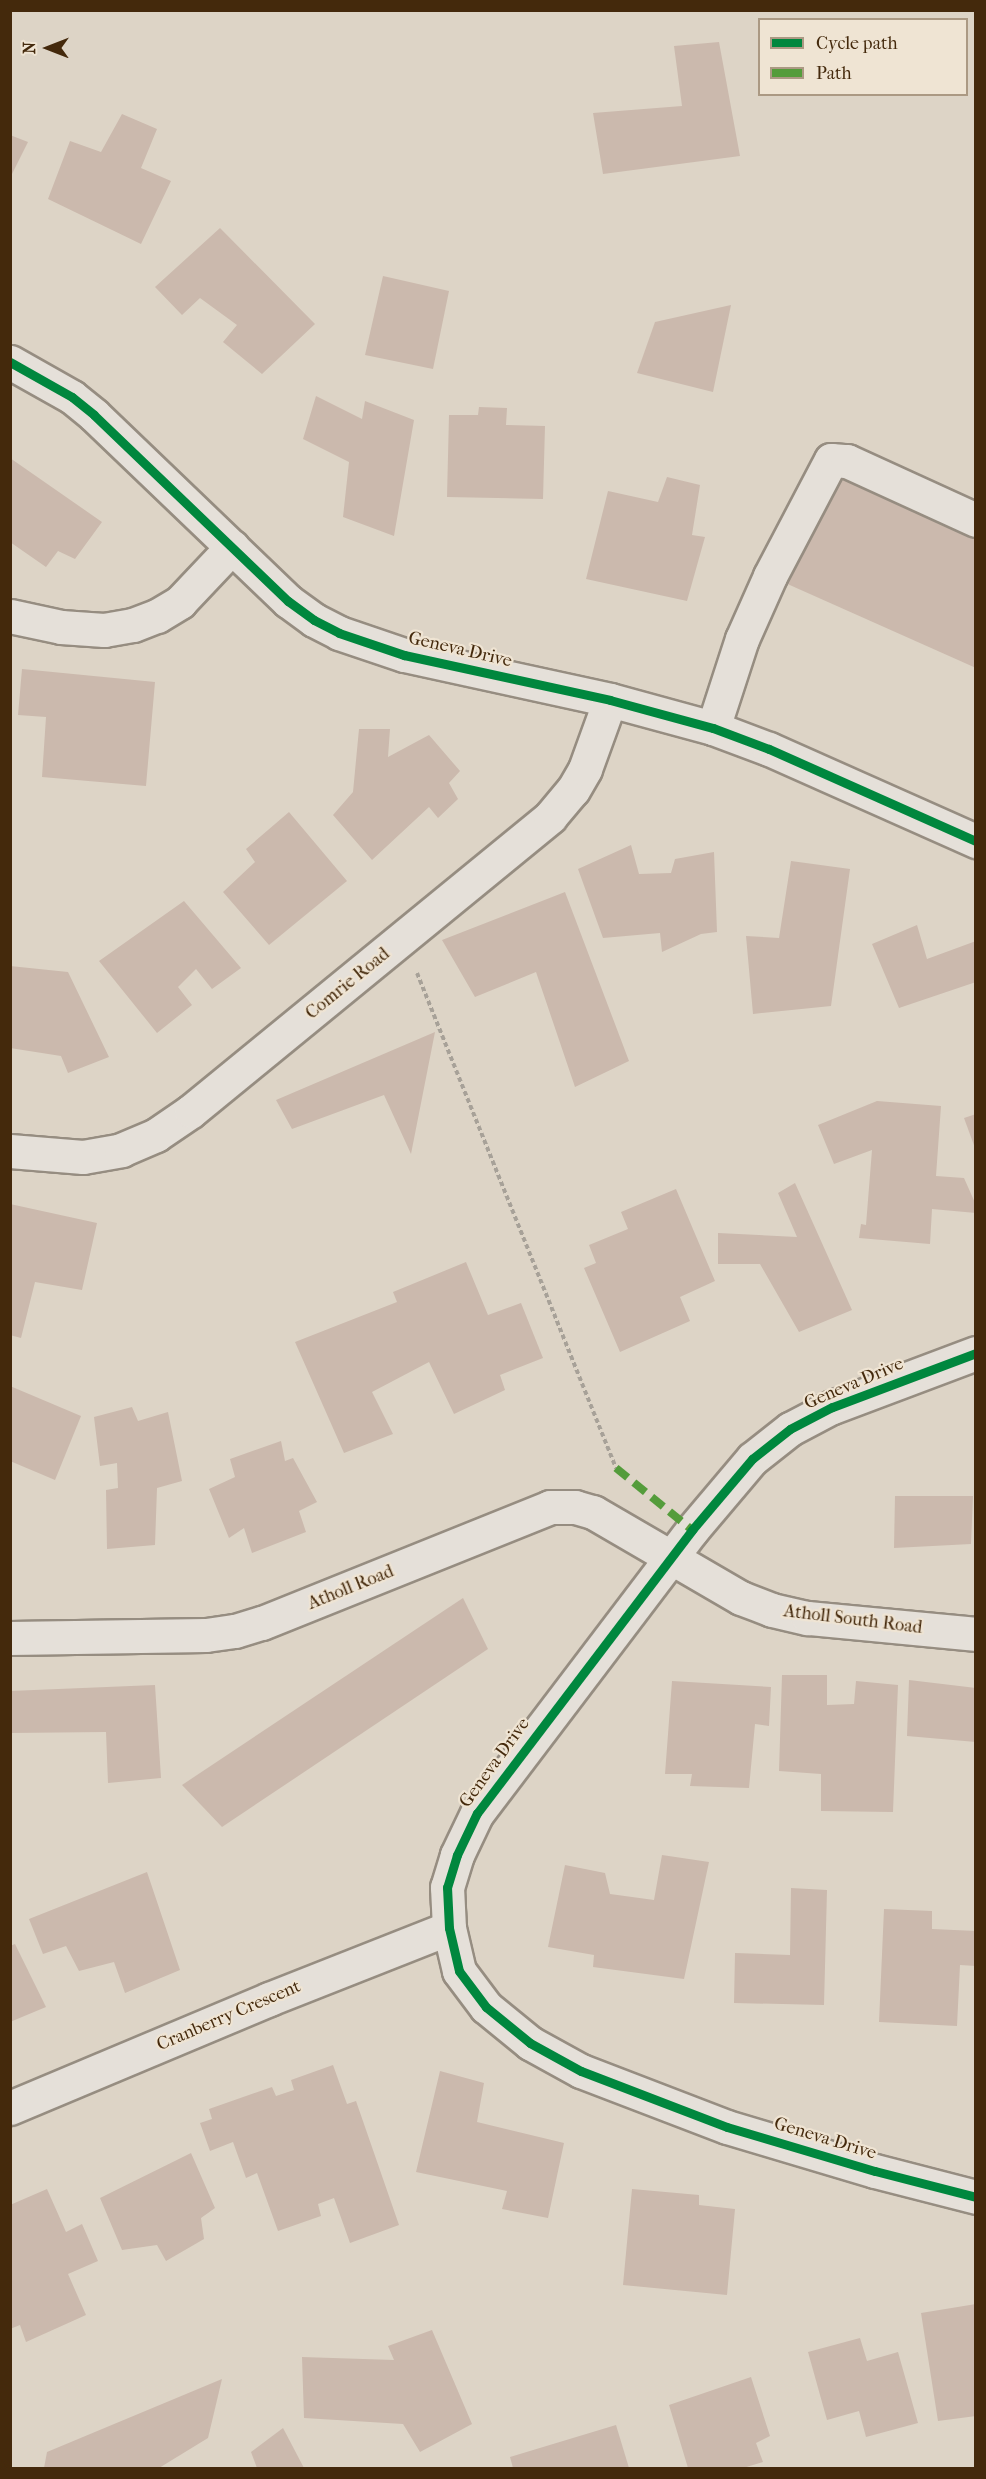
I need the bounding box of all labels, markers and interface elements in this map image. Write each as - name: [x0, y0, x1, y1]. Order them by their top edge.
- north arrow: [18, 18, 78, 78]
- legend: [758, 18, 968, 96]
- text: Cycle path: [816, 33, 897, 54]
- text: N: [20, 42, 39, 54]
- text: Path: [816, 63, 852, 84]
- street label: Geneva Drive: [406, 628, 514, 672]
- street label: Comrie Road: [302, 944, 394, 1024]
- street label: Geneva Drive: [801, 1353, 907, 1415]
- street label: Atholl Road: [305, 1561, 397, 1615]
- street label: Atholl South Road: [782, 1601, 924, 1639]
- street label: Geneva Drive: [455, 1714, 535, 1812]
- street label: Cranberry Crescent: [154, 1976, 304, 2056]
- street label: Geneva Drive: [771, 2113, 879, 2165]

